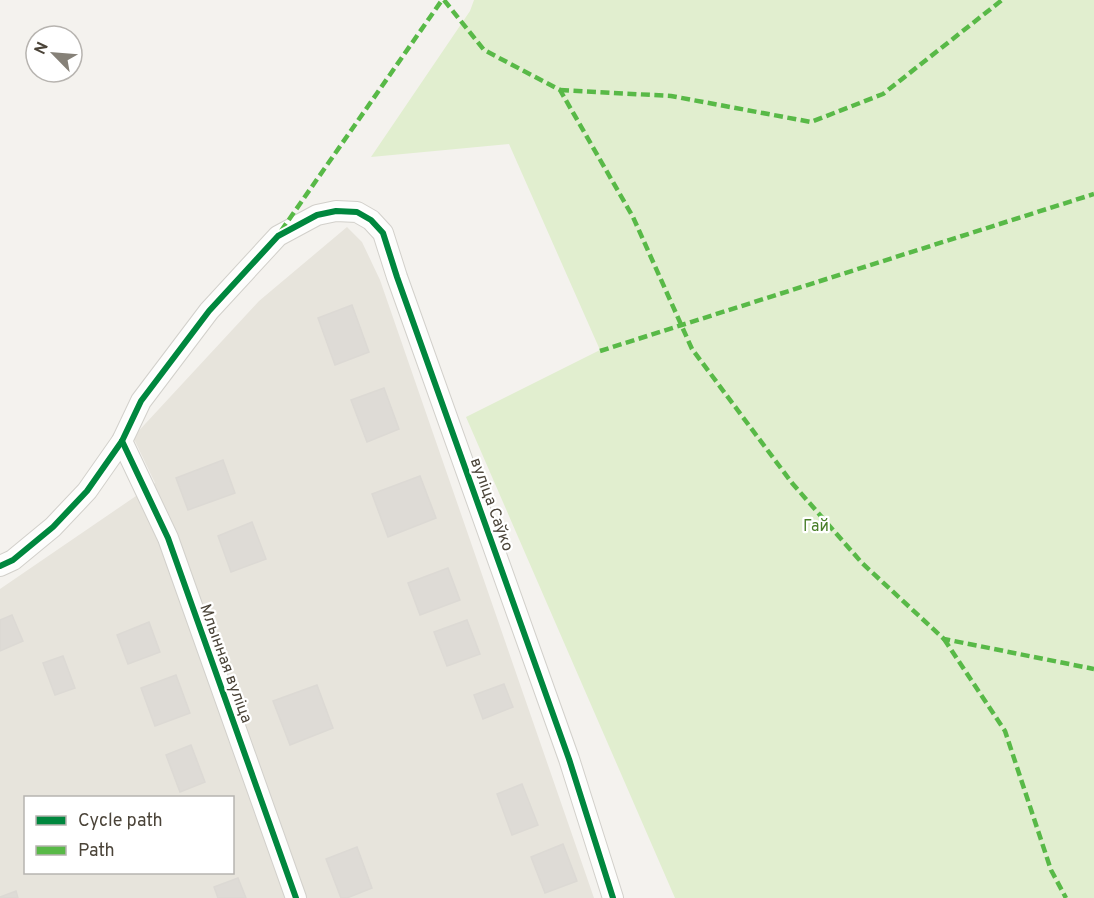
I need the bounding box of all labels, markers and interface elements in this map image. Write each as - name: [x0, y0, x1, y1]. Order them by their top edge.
- north arrow: [24, 24, 84, 84]
- text: N: [31, 39, 54, 58]
- street label: вуліца Саўко: [465, 455, 517, 554]
- park label: Гай: [803, 517, 829, 537]
- street label: Млынная вуліца: [194, 601, 256, 726]
- legend: [24, 796, 234, 874]
- text: Cycle path: [78, 810, 163, 833]
- text: Path: [78, 840, 115, 863]

